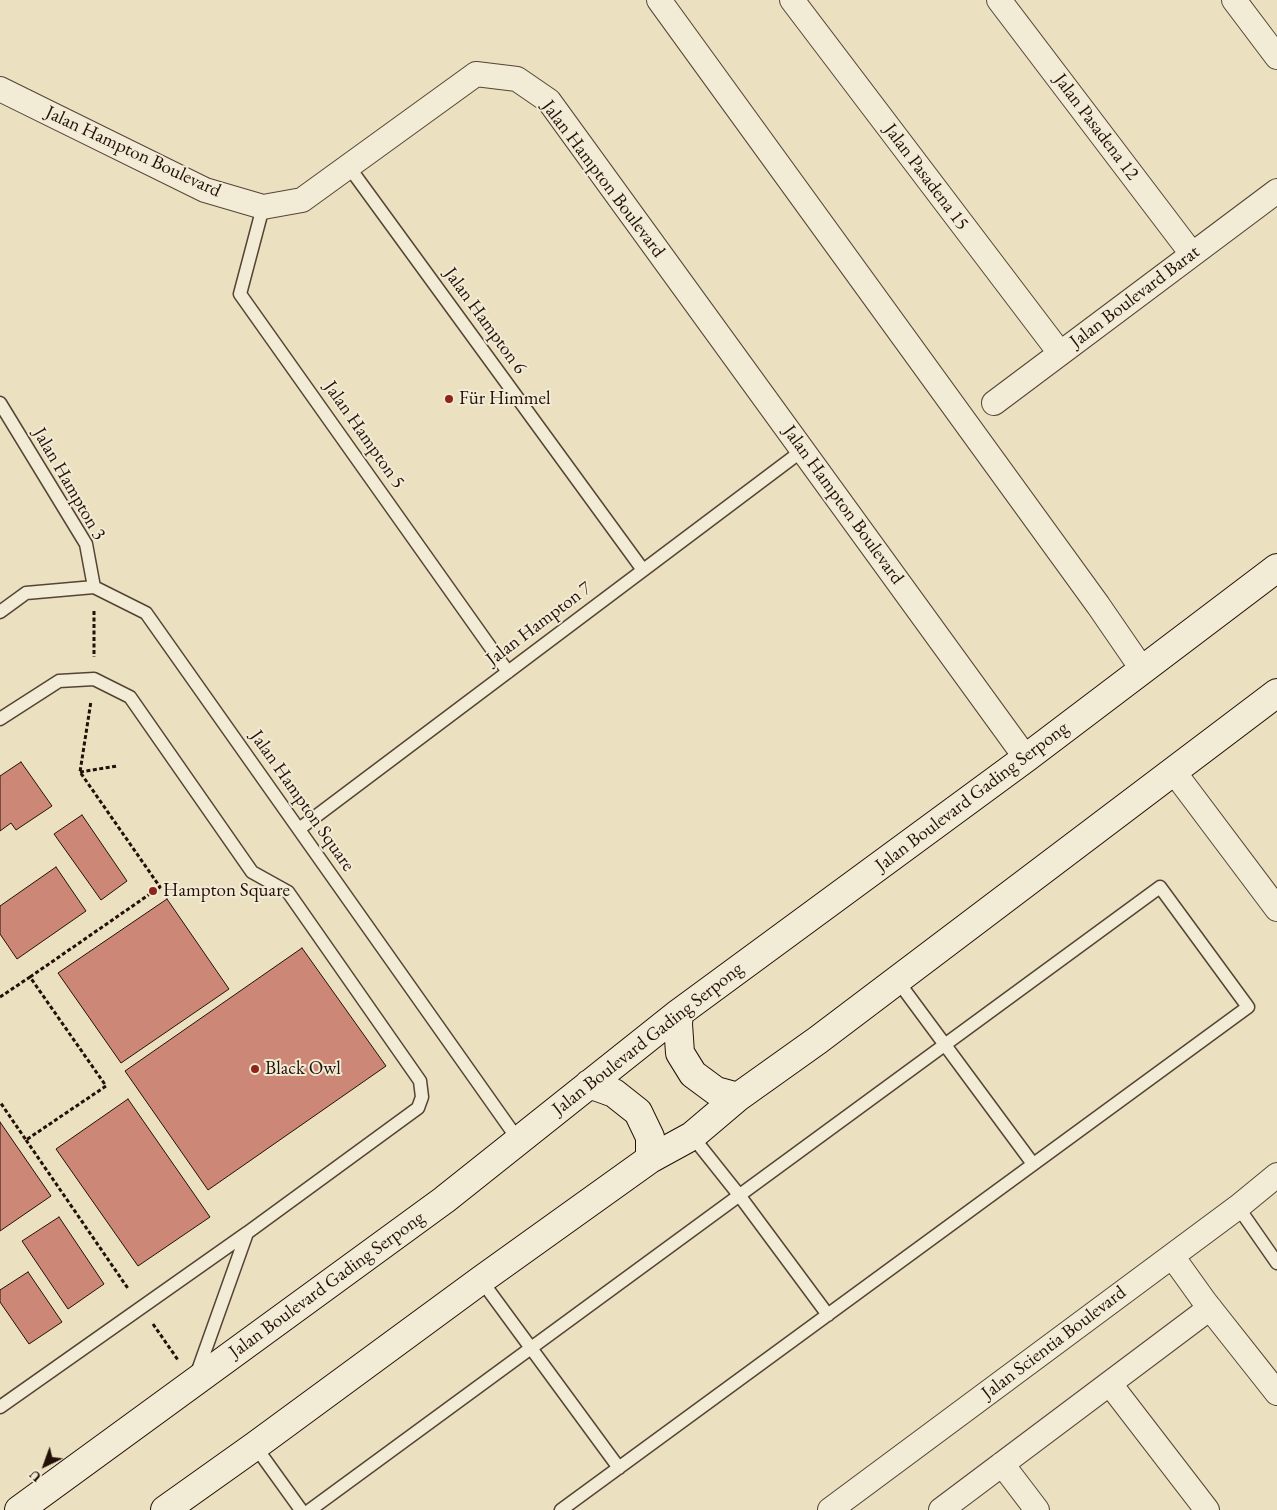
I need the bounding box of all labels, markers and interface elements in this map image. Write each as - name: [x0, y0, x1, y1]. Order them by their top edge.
- street label: Jalan Pasadena 12: [1049, 69, 1143, 185]
- street label: Jalan Hampton Boulevard: [536, 96, 670, 262]
- street label: Jalan Hampton Boulevard: [42, 101, 224, 203]
- street label: Jalan Pasadena 15: [879, 119, 973, 235]
- street label: Jalan Boulevard Barat: [1066, 241, 1204, 353]
- street label: Jalan Hampton 6: [439, 263, 531, 379]
- street label: Jalan Hampton 5: [319, 377, 409, 493]
- place label: Für Himmel: [459, 388, 550, 410]
- marker: Für Himmel: [443, 393, 455, 405]
- street label: Jalan Hampton Boulevard: [778, 421, 908, 589]
- street label: Jalan Hampton 3: [28, 424, 110, 544]
- street label: Jalan Hampton 7: [482, 577, 596, 671]
- street label: Jalan Boulevard Gading Serpong: [871, 717, 1073, 877]
- street label: Jalan Hampton Square: [245, 726, 359, 876]
- place label: Hampton Square: [163, 880, 290, 902]
- marker: Hampton Square: [147, 885, 159, 897]
- street label: Jalan Boulevard Gading Serpong: [548, 957, 748, 1121]
- place label: Black Owl: [265, 1058, 341, 1080]
- marker: Black Owl: [249, 1063, 261, 1075]
- street label: Jalan Boulevard Gading Serpong: [225, 1206, 429, 1364]
- street label: Jalan Scientia Boulevard: [977, 1281, 1131, 1405]
- north arrow: [20, 1440, 70, 1490]
- text: U: [25, 1466, 45, 1486]

